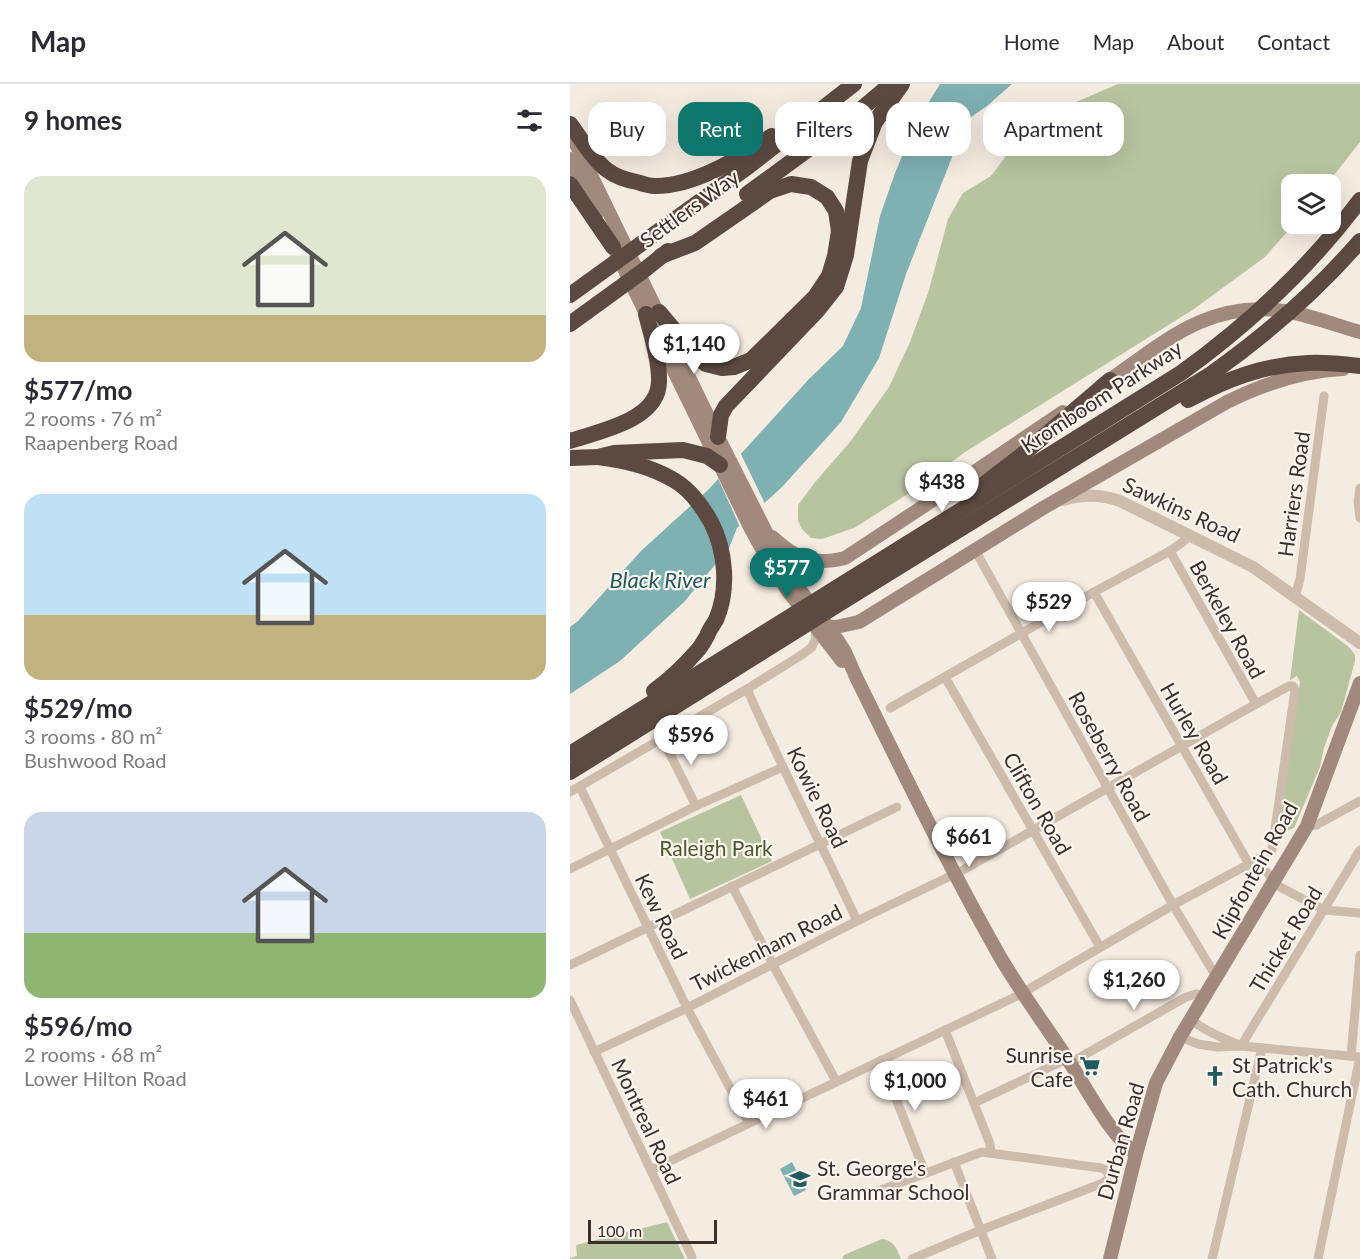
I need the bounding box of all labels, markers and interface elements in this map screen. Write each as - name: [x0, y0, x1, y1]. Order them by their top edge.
- text: Map: [30, 24, 86, 58]
- text: Home: [1004, 29, 1060, 54]
- text: Map: [1093, 29, 1134, 54]
- text: About: [1167, 29, 1224, 54]
- text: Contact: [1257, 29, 1330, 54]
- chip: Buy: [588, 102, 666, 156]
- chip: Rent: [678, 102, 763, 156]
- chip: Filters: [775, 102, 874, 156]
- chip: New: [886, 102, 971, 156]
- chip: Apartment: [983, 102, 1124, 156]
- text: 9 homes: [24, 104, 122, 136]
- icon: filters: [513, 104, 546, 137]
- street label: Settlers Way: [635, 164, 743, 252]
- map controls: [1281, 174, 1341, 234]
- button: layers: [1281, 174, 1341, 234]
- icon: home: [231, 215, 339, 323]
- pin: $1,140: [645, 324, 743, 375]
- text: $1,140: [663, 331, 725, 355]
- street label: Kromboom Parkway: [1016, 335, 1186, 457]
- text: $577/mo: [24, 374, 132, 406]
- text: 2 rooms · 76 m²: [24, 406, 162, 430]
- text: Raapenberg Road: [24, 430, 178, 454]
- street label: Harriers Road: [1272, 430, 1314, 558]
- pin: $438: [906, 462, 978, 513]
- text: $438: [919, 469, 965, 493]
- street label: Sawkins Road: [1119, 471, 1245, 547]
- icon: home: [231, 533, 339, 641]
- pin: $577: [751, 548, 823, 599]
- text: $577: [764, 555, 810, 579]
- street label: Berkeley Road: [1185, 555, 1271, 683]
- water label: Black River: [610, 566, 711, 593]
- pin: $529: [1013, 582, 1085, 633]
- text: $529: [1026, 589, 1072, 613]
- street label: Hurley Road: [1156, 678, 1234, 788]
- street label: Roseberry Road: [1064, 687, 1156, 825]
- text: $529/mo: [24, 692, 132, 724]
- pin: $596: [655, 715, 727, 766]
- text: $596: [668, 722, 714, 746]
- text: 3 rooms · 80 m²: [24, 724, 162, 748]
- street label: Kowie Road: [783, 742, 853, 852]
- street label: Clifton Road: [999, 747, 1077, 859]
- text: Bushwood Road: [24, 748, 167, 772]
- street label: Klipfontein Road: [1206, 797, 1302, 943]
- pin: $661: [933, 817, 1005, 868]
- text: $661: [946, 824, 992, 848]
- park label: Raleigh Park: [659, 835, 773, 860]
- icon: home: [231, 851, 339, 959]
- street label: Kew Road: [631, 869, 693, 963]
- street label: Thicket Road: [1243, 881, 1327, 997]
- street label: Twickenham Road: [686, 898, 846, 996]
- pin: $1,260: [1085, 960, 1183, 1011]
- text: $1,260: [1103, 967, 1165, 991]
- text: $596/mo: [24, 1010, 132, 1042]
- text: 2 rooms · 68 m²: [24, 1042, 162, 1066]
- place label: Sunrise Cafe: [1006, 1042, 1073, 1091]
- place label: St Patrick's Cath. Church: [1232, 1052, 1352, 1101]
- street label: Montreal Road: [607, 1054, 687, 1188]
- supermarket icon: Sunrise Cafe: [1078, 1054, 1102, 1078]
- pin: $1,000: [866, 1061, 964, 1112]
- church icon: St Patrick's Cath. Church: [1203, 1064, 1227, 1088]
- text: Lower Hilton Road: [24, 1066, 187, 1090]
- text: $1,000: [884, 1068, 946, 1092]
- pin: $461: [730, 1079, 802, 1130]
- street label: Durban Road: [1091, 1079, 1149, 1203]
- text: $461: [743, 1086, 789, 1110]
- place label: St. George's Grammar School: [817, 1155, 970, 1204]
- school or university icon: St. George's Grammar School: [788, 1167, 812, 1191]
- scale bar: [588, 1217, 717, 1244]
- text: 100 m: [597, 1221, 642, 1240]

